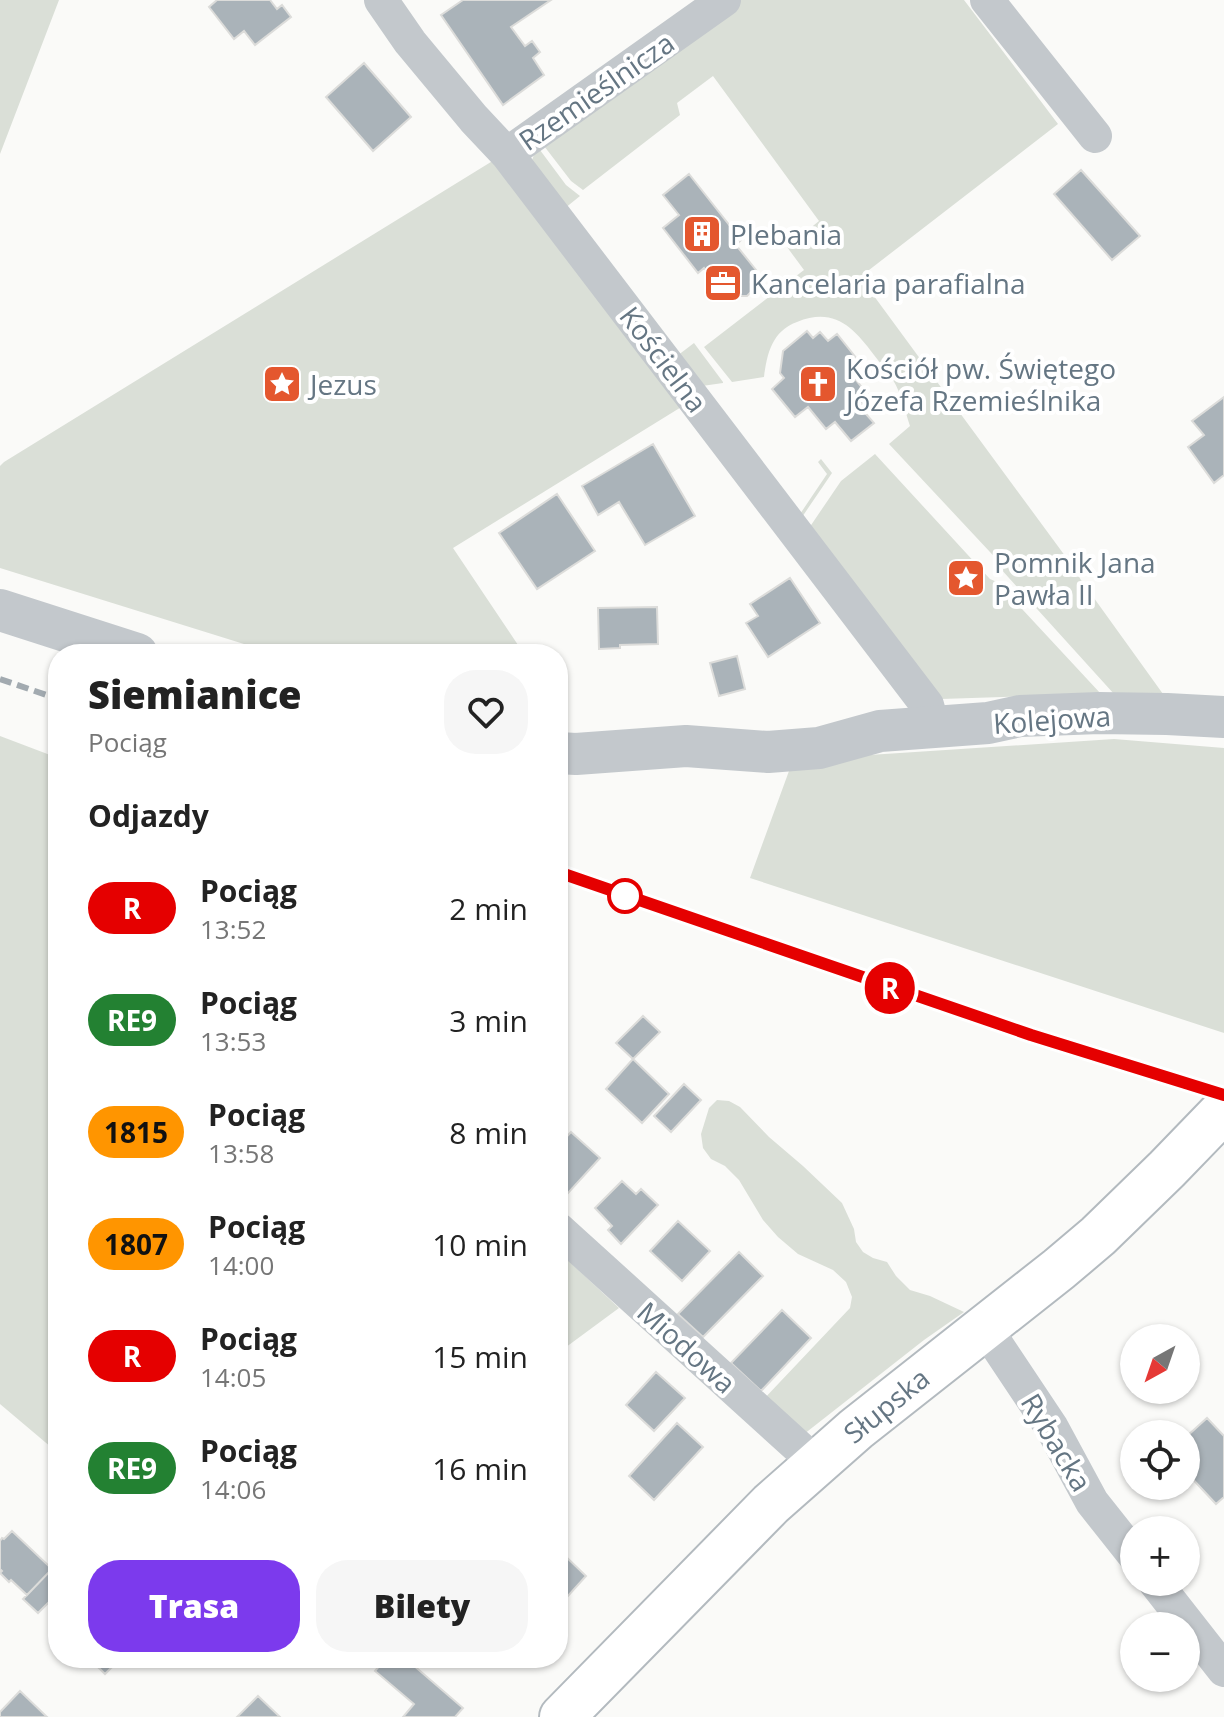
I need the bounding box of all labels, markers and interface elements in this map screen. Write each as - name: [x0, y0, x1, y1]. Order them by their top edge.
- street label: Rzemieślnicza: [511, 23, 681, 159]
- building icon: Plebania: [681, 213, 723, 255]
- place label: Plebania: [730, 215, 842, 253]
- office icon: Kancelaria parafialna: [702, 262, 744, 304]
- place label: Kancelaria parafialna: [751, 264, 1026, 302]
- street label: Kościelna: [612, 298, 716, 420]
- place label: Kościół pw. Świętego Józefa Rzemieślnika: [843, 349, 1116, 419]
- place icon: Jezus: [261, 363, 303, 405]
- church icon: Kościół pw. Świętego Józefa Rzemieślnika: [797, 363, 839, 405]
- place label: Jezus: [307, 365, 377, 403]
- place label: Pomnik Jana Pawła II: [994, 543, 1156, 613]
- place icon: Pomnik Jana Pawła II: [945, 557, 987, 599]
- text: Siemianice: [88, 668, 302, 720]
- button: heart: [444, 670, 528, 754]
- street label: Kolejowa: [992, 696, 1112, 742]
- text: Pociąg: [88, 724, 167, 760]
- text: Odjazdy: [88, 795, 209, 836]
- text: Pociąg: [200, 870, 297, 911]
- unlabelled marker: [608, 879, 642, 913]
- text: 2 min: [449, 888, 528, 929]
- text: R: [123, 889, 141, 927]
- text: 13:52: [200, 911, 266, 947]
- line badge: R: [864, 962, 916, 1014]
- text: R: [881, 969, 899, 1007]
- text: Pociąg: [200, 982, 297, 1023]
- text: 3 min: [449, 1000, 528, 1041]
- text: RE9: [107, 1001, 157, 1039]
- text: 13:53: [200, 1023, 266, 1059]
- text: Pociąg: [208, 1094, 305, 1135]
- text: 8 min: [449, 1112, 528, 1153]
- text: 1815: [104, 1113, 168, 1151]
- text: 13:58: [208, 1135, 274, 1171]
- text: Pociąg: [208, 1206, 305, 1247]
- text: 10 min: [432, 1224, 528, 1265]
- text: 1807: [104, 1225, 168, 1263]
- text: 14:00: [208, 1247, 274, 1283]
- street label: Miodowa: [630, 1293, 744, 1401]
- text: Pociąg: [200, 1318, 297, 1359]
- north arrow: [1120, 1324, 1200, 1404]
- map controls: [1120, 1324, 1200, 1692]
- text: 15 min: [432, 1336, 528, 1377]
- text: R: [123, 1337, 141, 1375]
- text: 14:05: [200, 1359, 266, 1395]
- street label: Słupska: [835, 1359, 937, 1451]
- street label: Rybacka: [1013, 1386, 1101, 1498]
- button: locate: [1120, 1420, 1200, 1500]
- text: Pociąg: [200, 1430, 297, 1471]
- text: 16 min: [432, 1448, 528, 1489]
- text: RE9: [107, 1449, 157, 1487]
- text: 14:06: [200, 1471, 266, 1507]
- button: +: [1120, 1516, 1200, 1596]
- button: Trasa: [88, 1560, 300, 1652]
- button: Bilety: [316, 1560, 528, 1652]
- button: −: [1120, 1612, 1200, 1692]

